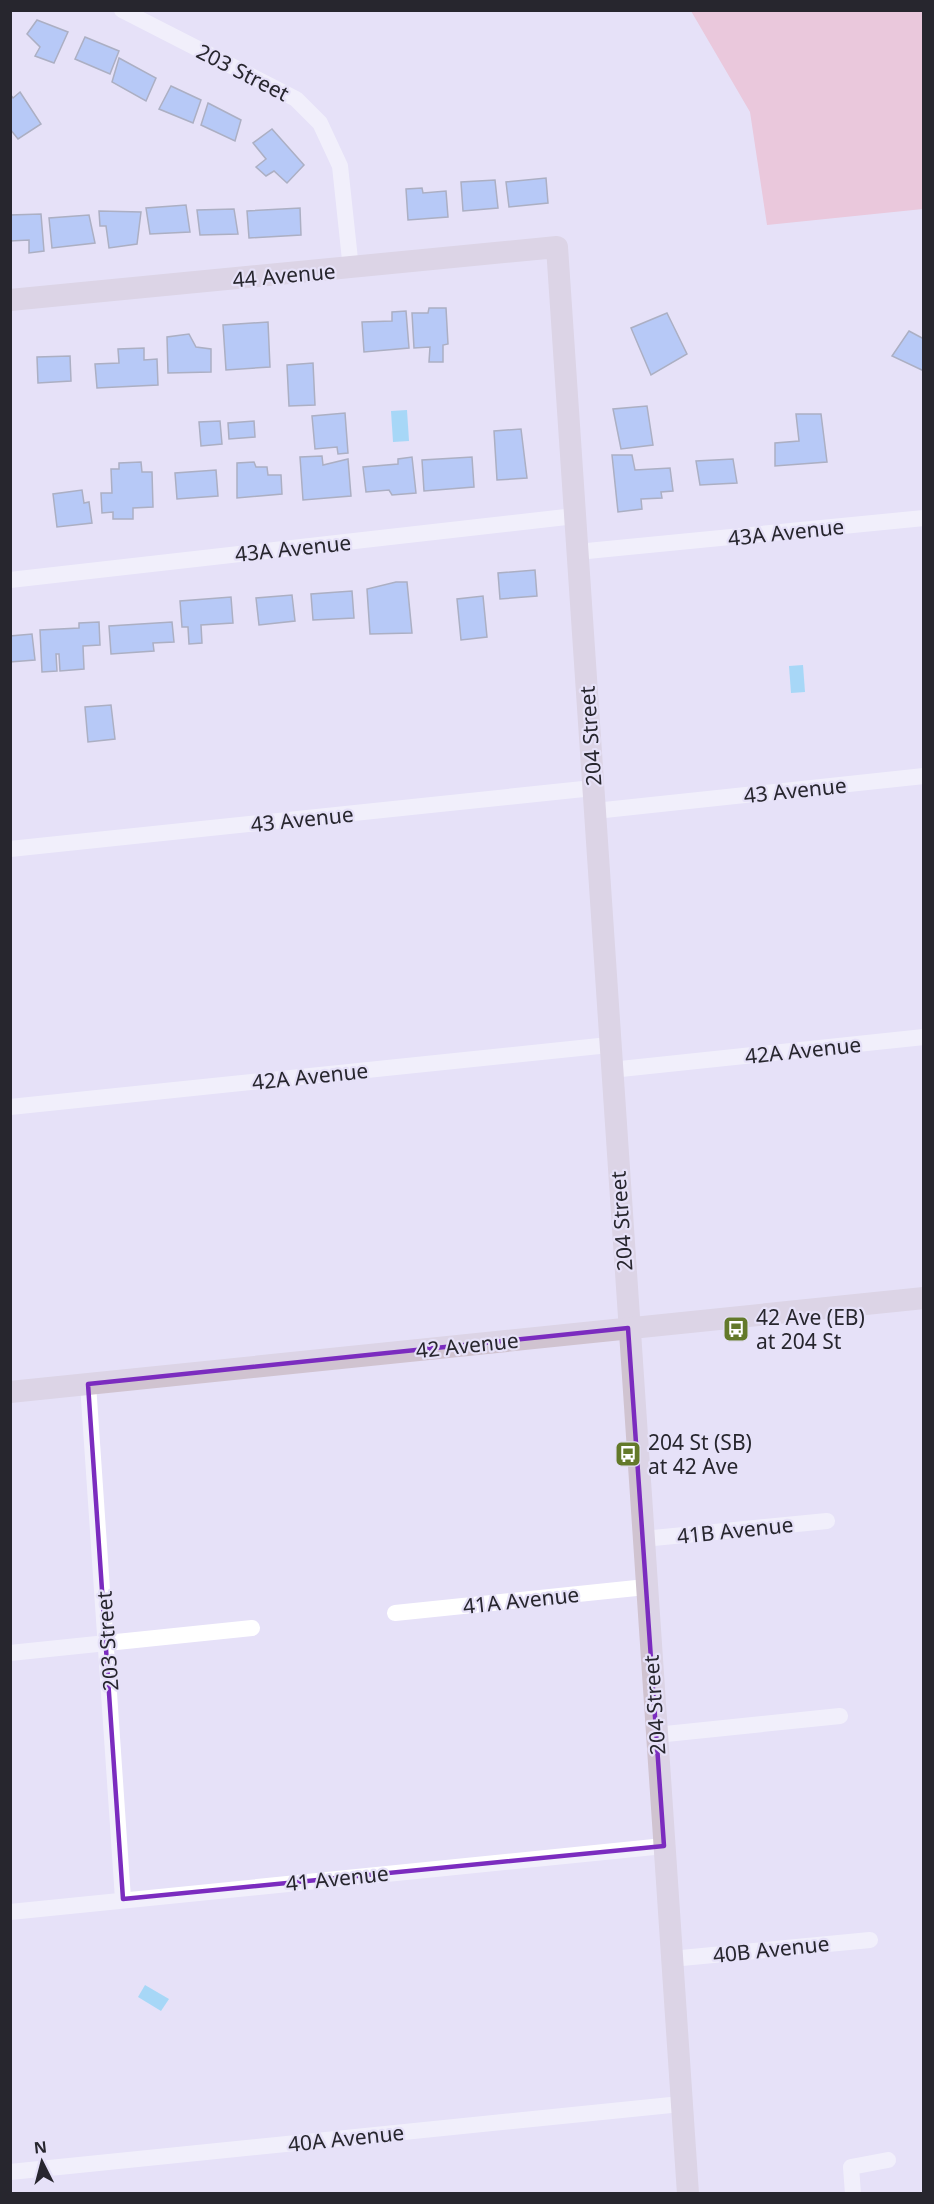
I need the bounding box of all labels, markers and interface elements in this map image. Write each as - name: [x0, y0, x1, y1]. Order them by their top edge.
- street label: 203 Street: [192, 37, 294, 107]
- street label: 44 Avenue: [231, 257, 337, 293]
- street label: 43A Avenue: [727, 512, 845, 552]
- street label: 43A Avenue: [234, 528, 352, 568]
- street label: 204 Street: [573, 685, 607, 787]
- street label: 43 Avenue: [742, 771, 848, 809]
- street label: 43 Avenue: [249, 800, 355, 838]
- street label: 42A Avenue: [744, 1030, 862, 1070]
- street label: 42A Avenue: [251, 1056, 369, 1096]
- street label: 204 Street: [604, 1170, 638, 1272]
- place label: 42 Ave (EB) at 204 St: [756, 1303, 865, 1355]
- bus stop icon: 42 Ave (EB) at 204 St: [721, 1314, 751, 1344]
- street label: 42 Avenue: [414, 1326, 520, 1364]
- place label: 204 St (SB) at 42 Ave: [648, 1428, 752, 1480]
- bus stop icon: 204 St (SB) at 42 Ave: [613, 1439, 643, 1469]
- street label: 41B Avenue: [675, 1510, 795, 1550]
- street label: 41A Avenue: [462, 1580, 580, 1620]
- street label: 203 Street: [90, 1590, 124, 1692]
- street label: 204 Street: [637, 1654, 671, 1756]
- street label: 41 Avenue: [284, 1859, 390, 1897]
- street label: 40B Avenue: [711, 1929, 831, 1969]
- street label: 40A Avenue: [287, 2118, 405, 2158]
- north arrow: [12, 2132, 72, 2192]
- text: N: [33, 2135, 48, 2159]

